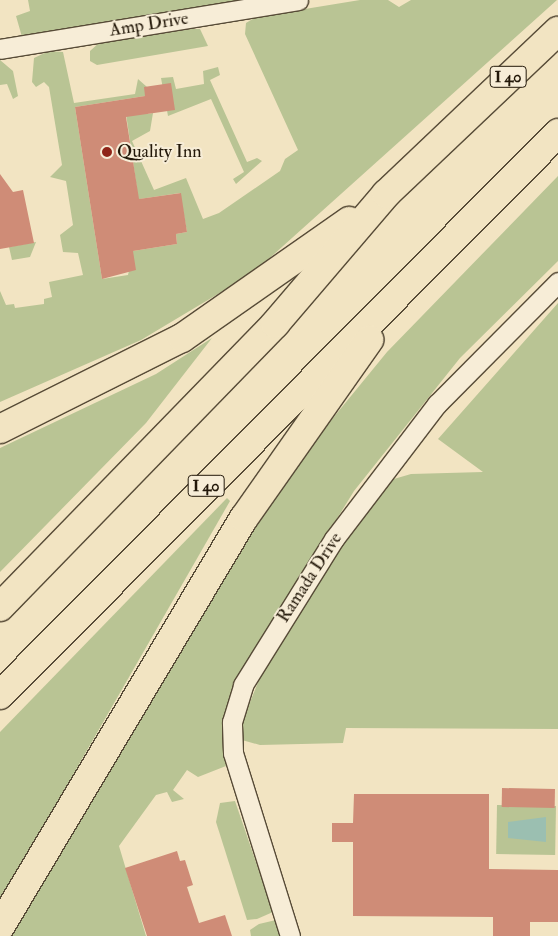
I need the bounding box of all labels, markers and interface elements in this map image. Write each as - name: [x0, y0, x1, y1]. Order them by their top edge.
- street label: Amp Drive: [108, 8, 190, 42]
- road number: I 40: [489, 64, 527, 90]
- place label: Quality Inn: [117, 141, 202, 163]
- marker: Quality Inn: [101, 146, 113, 158]
- road number: I 40: [187, 472, 225, 500]
- street label: Ramada Drive: [273, 529, 347, 627]

